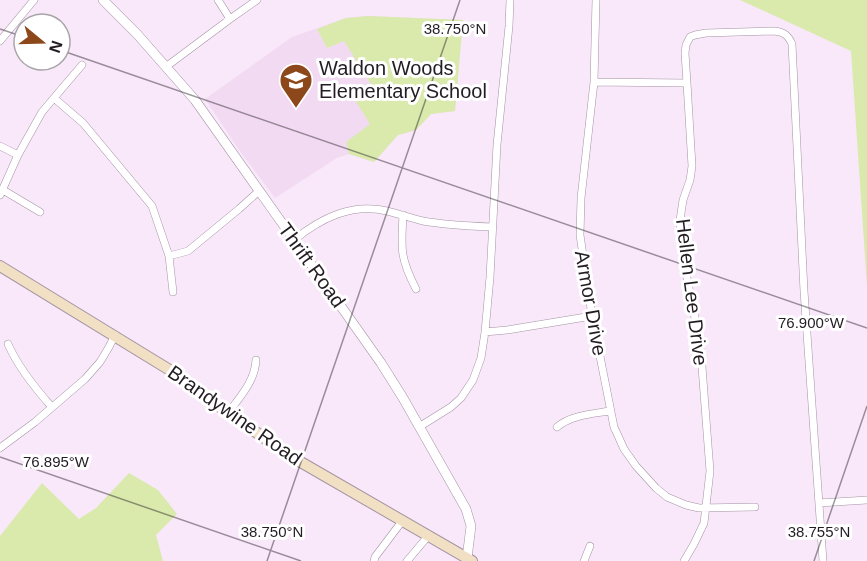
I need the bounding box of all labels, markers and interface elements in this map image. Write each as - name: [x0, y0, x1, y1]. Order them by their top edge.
- north arrow: [12, 12, 72, 72]
- text: 38.750°N: [424, 20, 486, 37]
- text: N: [46, 38, 66, 55]
- place label: Waldon Woods Elementary School: [319, 57, 487, 102]
- school or university icon: Waldon Woods Elementary School: [278, 62, 314, 109]
- street label: Hellen Lee Drive: [672, 217, 712, 367]
- street label: Thrift Road: [274, 219, 350, 311]
- street label: Armor Drive: [571, 249, 611, 357]
- text: 76.900°W: [778, 314, 845, 331]
- street label: Brandywine Road: [164, 361, 306, 469]
- text: 76.895°W: [23, 453, 90, 470]
- text: 38.750°N: [241, 523, 303, 540]
- text: 38.755°N: [788, 523, 850, 540]

